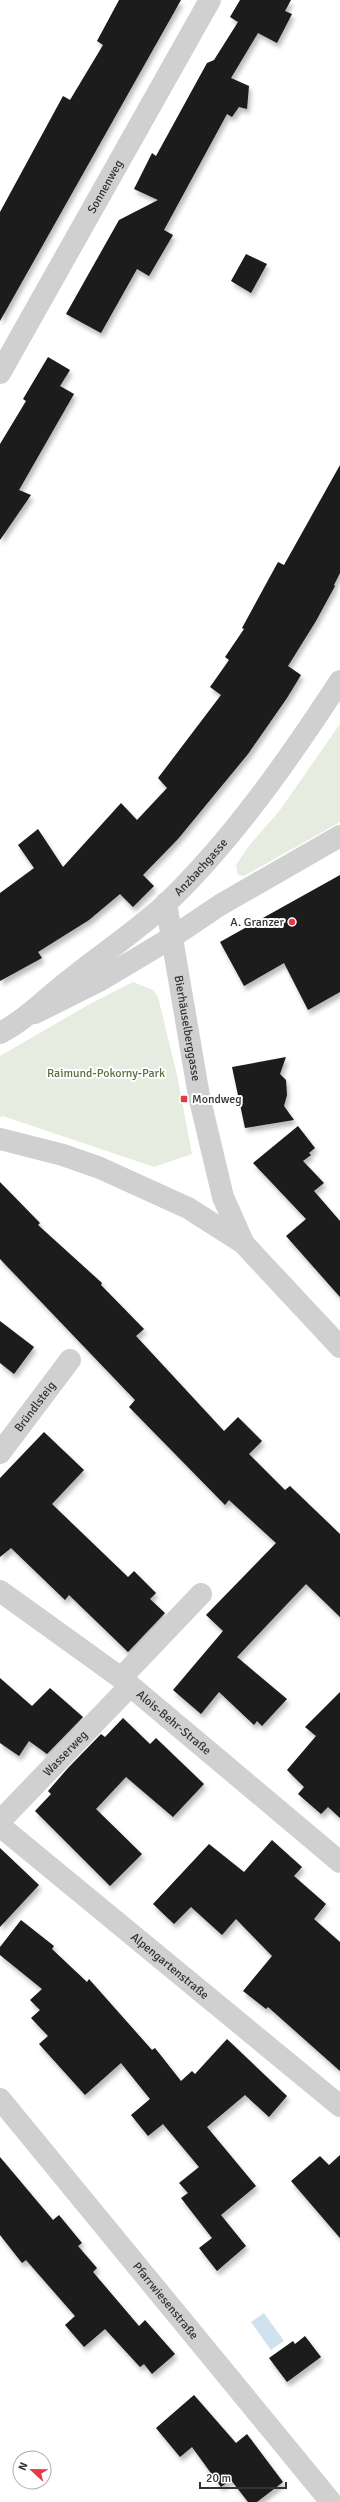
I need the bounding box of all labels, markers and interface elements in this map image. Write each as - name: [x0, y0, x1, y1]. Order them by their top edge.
- street label: Sonnenweg: [84, 157, 126, 216]
- street label: Anzbachgasse: [171, 835, 231, 899]
- place label: A. Granzer: [230, 915, 285, 930]
- marker: A. Granzer: [287, 917, 297, 927]
- street label: Bierhäuselberggasse: [171, 974, 204, 1082]
- park label: Raimund-Pokorny-Park: [47, 1066, 165, 1081]
- place label: Mondweg: [192, 1092, 242, 1107]
- marker: Mondweg: [179, 1094, 189, 1104]
- street label: Bründlsteig: [11, 1378, 59, 1435]
- street label: Alois-Behr-Straße: [133, 1687, 214, 1758]
- street label: Wasserweg: [40, 1727, 91, 1779]
- street label: Alpengartenstraße: [128, 1929, 212, 2002]
- street label: Pfarrwiesenstraße: [130, 2259, 202, 2342]
- north arrow: [12, 2450, 52, 2490]
- text: N: [16, 2460, 31, 2472]
- scale bar: [200, 2464, 286, 2490]
- text: 20 m: [206, 2471, 231, 2486]

